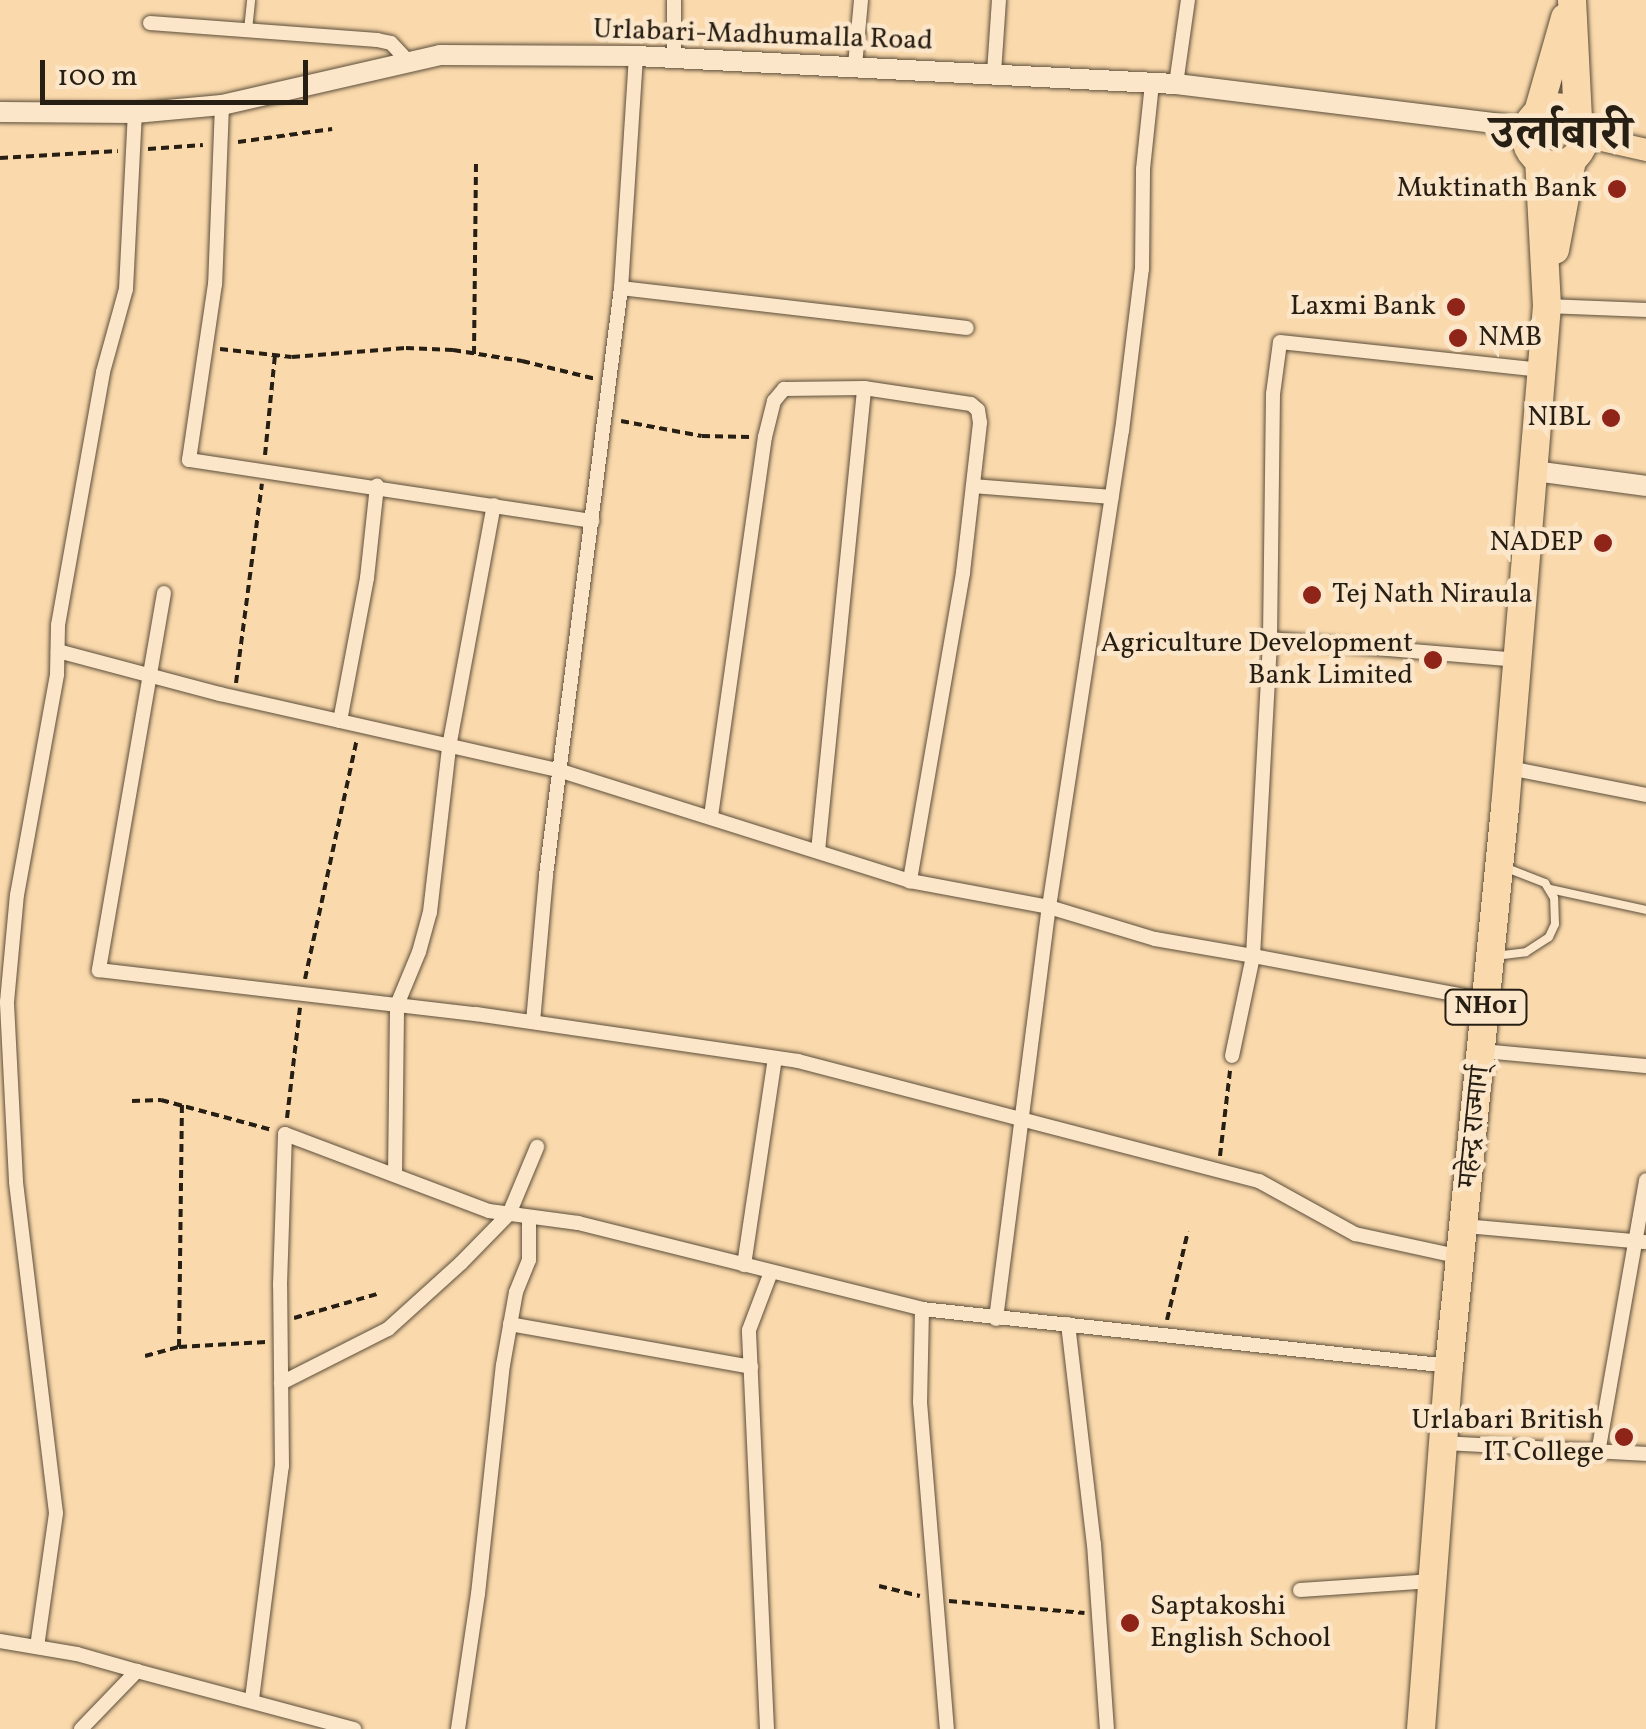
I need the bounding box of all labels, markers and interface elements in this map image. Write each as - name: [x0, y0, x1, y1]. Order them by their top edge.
- street label: Urlabari-Madhumalla Road: [592, 13, 934, 59]
- scale bar: [45, 40, 312, 102]
- text: 100 m: [57, 56, 138, 98]
- district label: उर्लाबारी: [1490, 107, 1632, 165]
- place label: Muktinath Bank: [1396, 172, 1597, 206]
- marker: Muktinath Bank: [1606, 178, 1628, 200]
- place label: Laxmi Bank: [1290, 290, 1436, 324]
- marker: Laxmi Bank: [1445, 296, 1467, 318]
- place label: NMB: [1478, 321, 1542, 355]
- marker: NMB: [1447, 327, 1469, 349]
- place label: NIBL: [1527, 401, 1591, 435]
- marker: NIBL: [1600, 407, 1622, 429]
- place label: NADEP: [1490, 526, 1583, 560]
- marker: NADEP: [1592, 532, 1614, 554]
- place label: Tej Nath Niraula: [1332, 578, 1533, 612]
- marker: Tej Nath Niraula: [1301, 584, 1323, 606]
- place label: Agriculture Development Bank Limited: [1101, 627, 1413, 693]
- marker: Agriculture Development Bank Limited: [1422, 649, 1444, 671]
- road number: NH01: [1444, 987, 1528, 1027]
- street label: महेन्द्र राज्मार्ग्: [1452, 1065, 1498, 1189]
- place label: Urlabari British IT College: [1412, 1404, 1604, 1470]
- marker: Urlabari British IT College: [1613, 1426, 1635, 1448]
- place label: Saptakoshi English School: [1150, 1590, 1331, 1656]
- marker: Saptakoshi English School: [1119, 1612, 1141, 1634]

